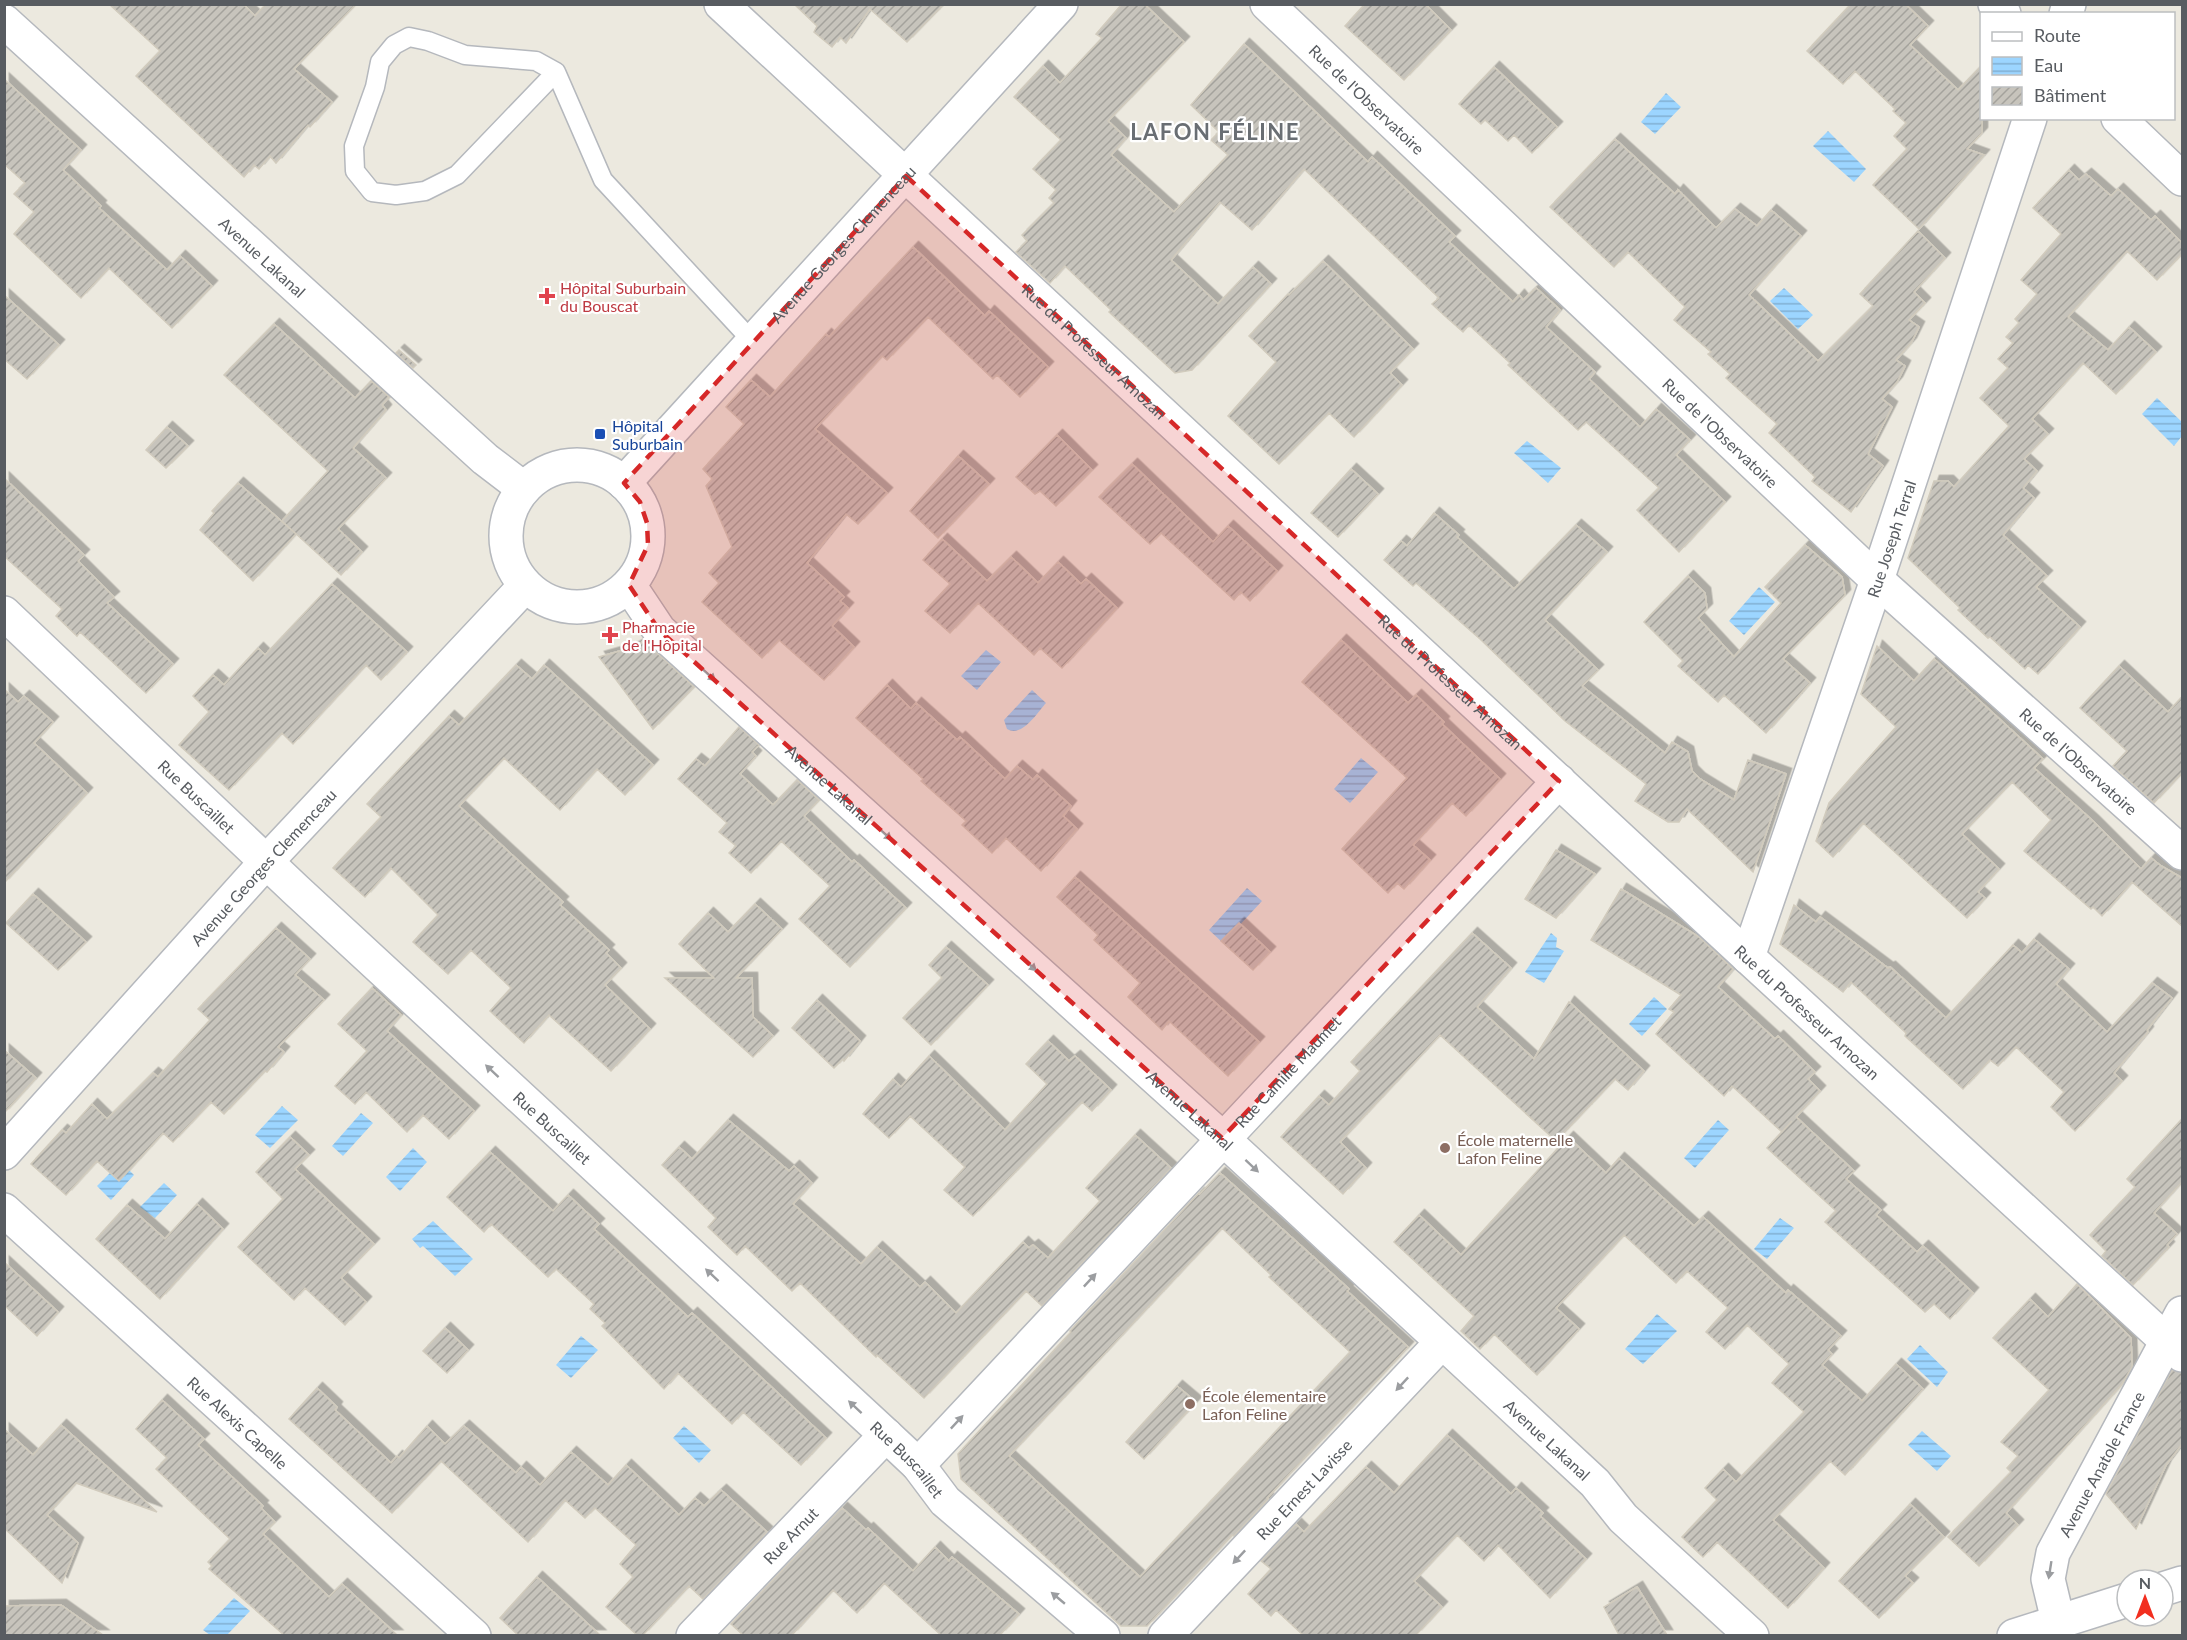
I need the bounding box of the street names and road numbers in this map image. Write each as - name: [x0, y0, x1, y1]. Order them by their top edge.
- street label: Rue de l'Observatoire: [1306, 40, 1429, 158]
- street label: Avenue Georges Clemenceau: [766, 161, 919, 326]
- street label: Avenue Lakanal: [216, 213, 310, 301]
- street label: Rue du Professeur Arnozan: [1019, 279, 1171, 422]
- street label: Rue de l'Observatoire: [1659, 374, 1782, 491]
- street label: Rue Joseph Terral: [1862, 478, 1919, 600]
- street label: Rue du Professeur Arnozan: [1375, 610, 1527, 753]
- street label: Rue de l'Observatoire: [2016, 703, 2142, 818]
- street label: Avenue Lakanal: [782, 740, 877, 828]
- street label: Rue Buscaillet: [155, 755, 239, 837]
- street label: Avenue Georges Clemenceau: [186, 784, 340, 949]
- street label: Rue du Professeur Arnozan: [1731, 941, 1884, 1083]
- street label: Rue Camille Maumet: [1230, 1011, 1344, 1131]
- street label: Avenue Lakanal: [1143, 1066, 1238, 1154]
- street label: Rue Buscaillet: [510, 1087, 596, 1168]
- street label: Rue Alexis Capelle: [184, 1372, 292, 1472]
- street label: Avenue Anatole France: [2054, 1388, 2148, 1540]
- street label: Avenue Lakanal: [1501, 1395, 1595, 1484]
- street label: Rue Buscaillet: [867, 1417, 948, 1501]
- street label: Rue Ernest Lavisse: [1252, 1435, 1355, 1543]
- street label: Rue Arnut: [759, 1503, 822, 1567]

